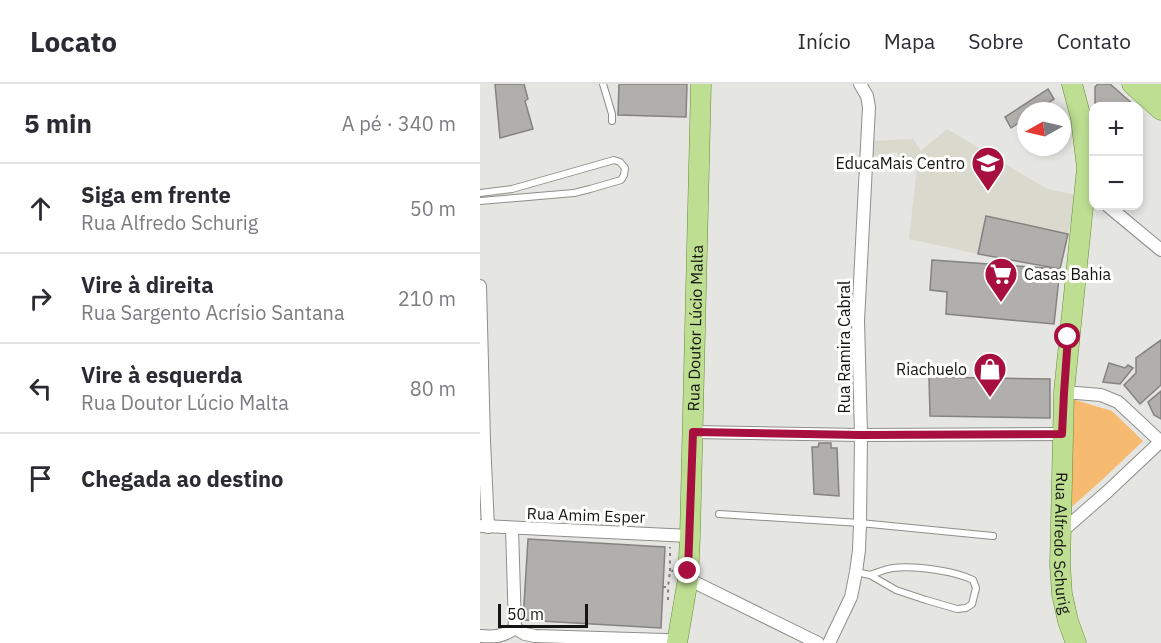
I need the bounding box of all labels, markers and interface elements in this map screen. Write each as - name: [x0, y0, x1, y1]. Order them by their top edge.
- text: Locato: [30, 23, 117, 60]
- text: Início: [798, 27, 851, 55]
- text: Mapa: [884, 27, 935, 55]
- text: Sobre: [968, 27, 1024, 55]
- text: Contato: [1057, 27, 1131, 55]
- north arrow: [1017, 102, 1071, 156]
- map controls: [1089, 102, 1143, 210]
- button: +: [1089, 102, 1143, 156]
- text: 5 min: [24, 106, 92, 140]
- text: A pé · 340 m: [342, 110, 456, 137]
- school or university icon: EducaMais Centro: [970, 145, 1006, 192]
- place label: EducaMais Centro: [836, 153, 965, 173]
- button: −: [1089, 156, 1143, 210]
- text: Siga em frente: [81, 180, 231, 209]
- icon: ahead: [24, 192, 57, 225]
- text: 50 m: [410, 195, 456, 222]
- text: Rua Alfredo Schurig: [81, 209, 258, 236]
- street label: Rua Doutor Lúcio Malta: [683, 244, 707, 411]
- supermarket icon: Casas Bahia: [983, 256, 1019, 303]
- place label: Casas Bahia: [1024, 264, 1111, 284]
- text: Vire à direita: [81, 270, 214, 299]
- street label: Rua Ramira Cabral: [834, 281, 854, 413]
- icon: right: [24, 282, 57, 315]
- text: 210 m: [398, 285, 456, 312]
- text: Rua Sargento Acrísio Santana: [81, 299, 345, 326]
- route start: [1054, 323, 1080, 349]
- shop icon: Riachuelo: [972, 351, 1008, 398]
- place label: Riachuelo: [896, 359, 967, 379]
- text: Vire à esquerda: [81, 360, 243, 389]
- icon: left: [24, 372, 57, 405]
- text: 80 m: [410, 375, 456, 402]
- text: Rua Doutor Lúcio Malta: [81, 389, 289, 416]
- icon: arrive: [24, 462, 57, 495]
- text: Chegada ao destino: [81, 464, 284, 493]
- street label: Rua Alfredo Schurig: [1050, 472, 1076, 616]
- street label: Rua Amim Esper: [526, 503, 646, 527]
- route end: [674, 557, 700, 583]
- scale bar: [498, 601, 588, 628]
- text: 50 m: [507, 604, 544, 624]

